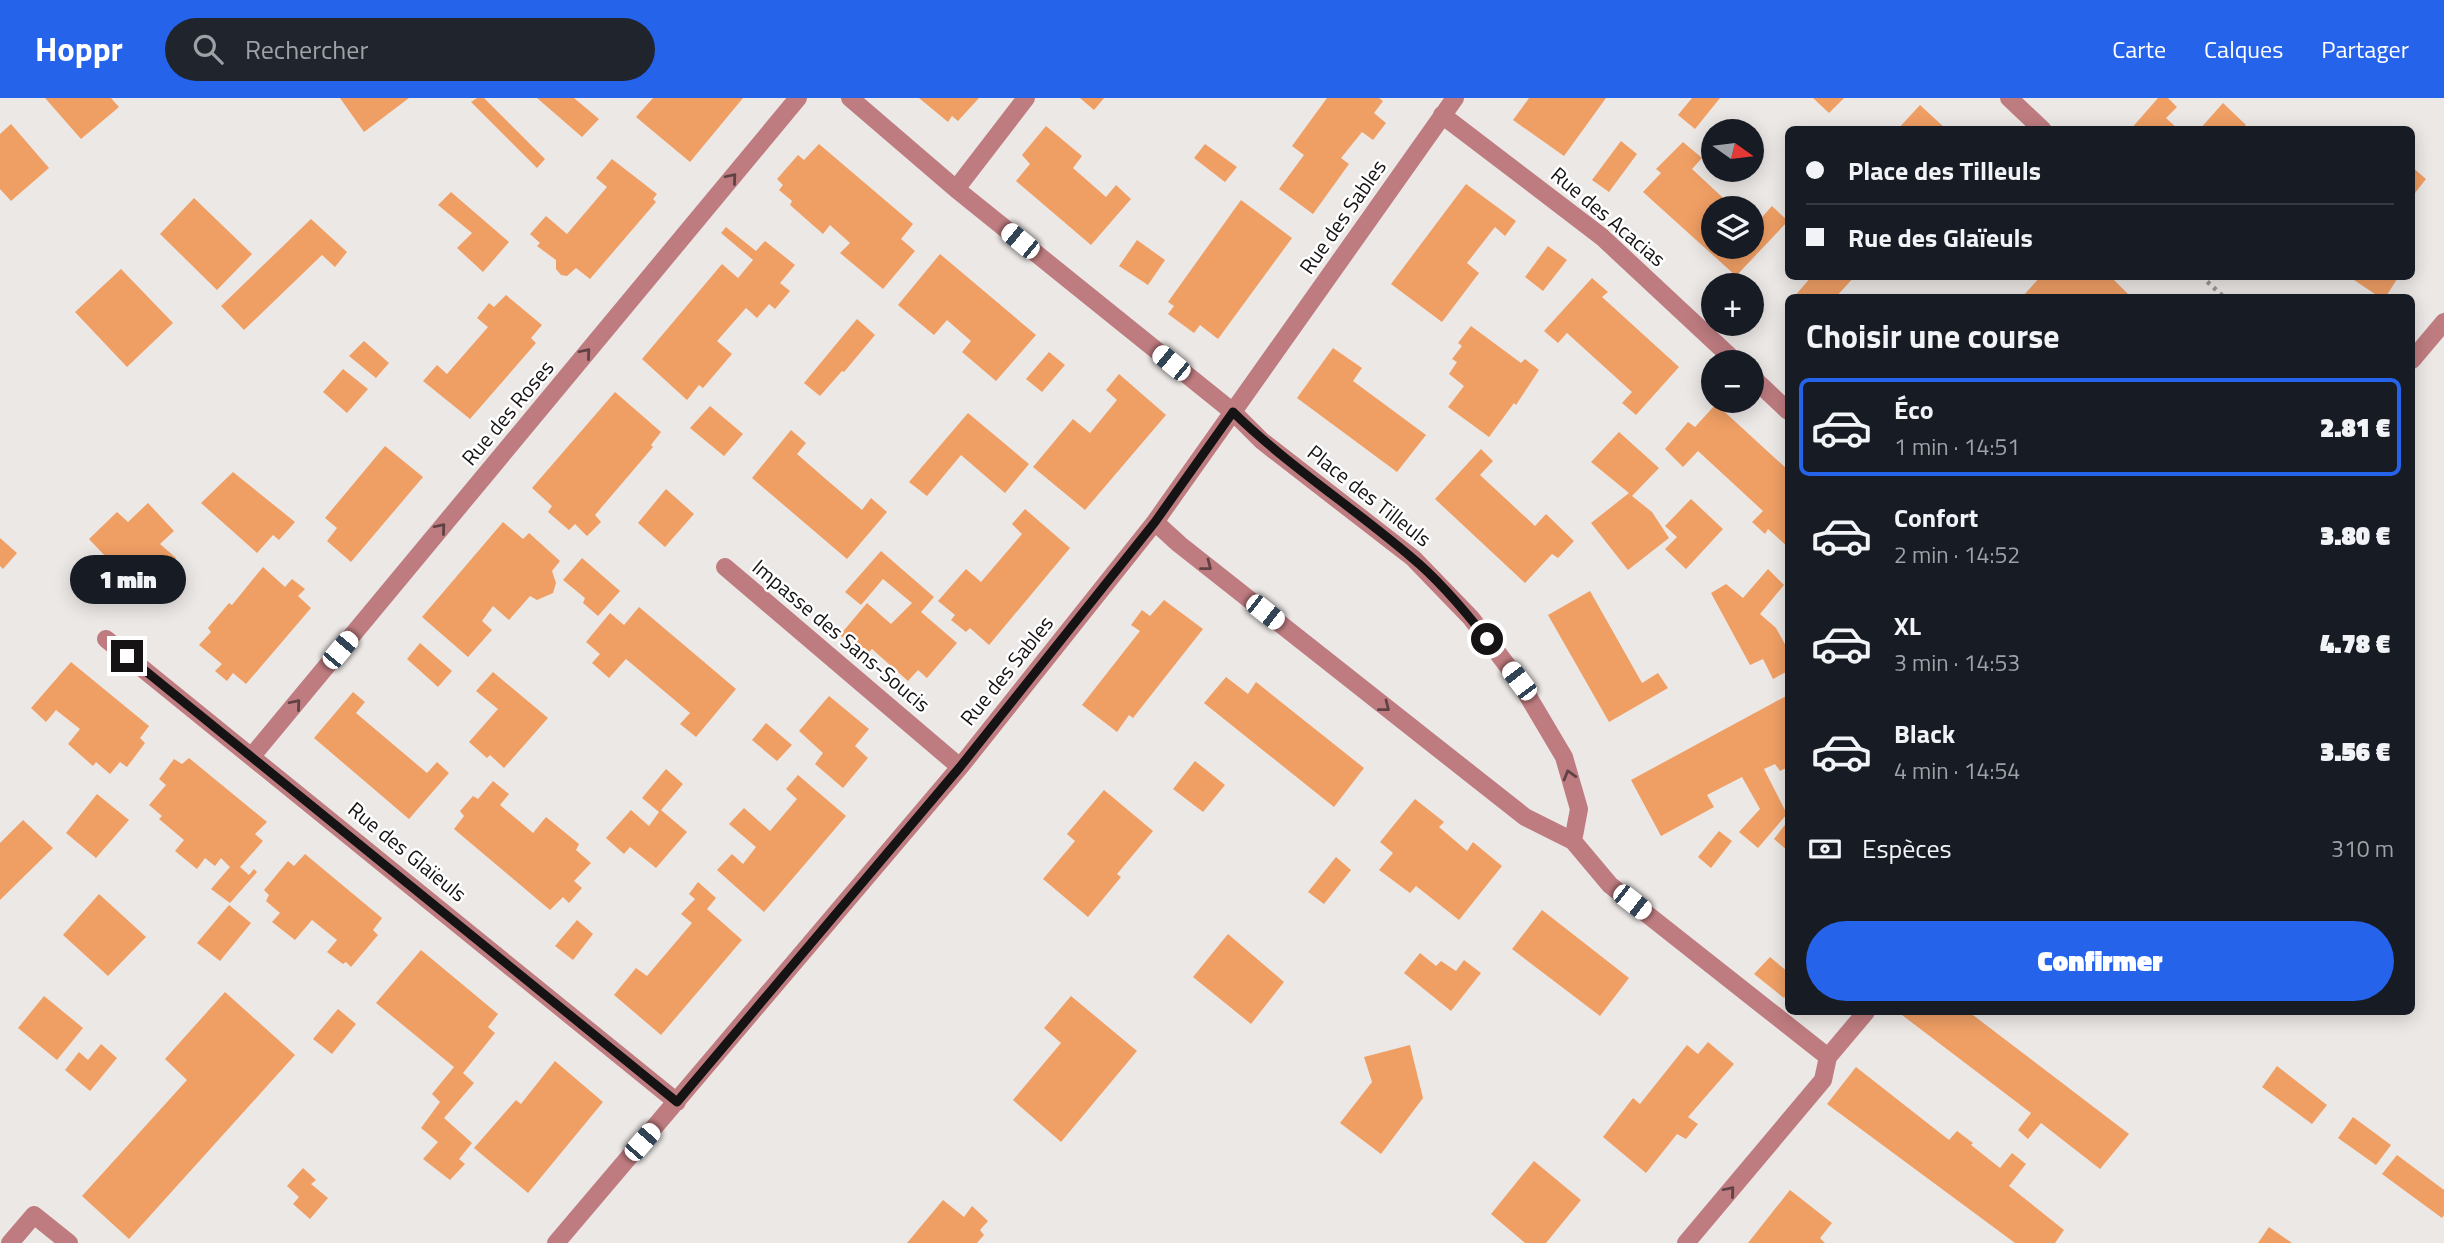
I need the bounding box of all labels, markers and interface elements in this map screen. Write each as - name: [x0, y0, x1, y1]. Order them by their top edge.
- search box: [165, 18, 655, 81]
- text: Hoppr: [35, 24, 123, 74]
- icon: search: [189, 30, 227, 68]
- text: Rechercher: [245, 30, 368, 69]
- text: Carte: [2112, 31, 2166, 67]
- text: Calques: [2204, 31, 2283, 67]
- text: Partager: [2321, 31, 2409, 67]
- north arrow: [1701, 119, 1764, 182]
- map controls: [1701, 119, 1764, 413]
- text: Place des Tilleuls: [1848, 151, 2041, 190]
- street label: Rue des Sables: [1291, 153, 1394, 280]
- street label: Rue des Acacias: [1544, 159, 1673, 274]
- one-way arrow: [723, 174, 736, 186]
- button: layers: [1701, 196, 1764, 259]
- text: Rue des Glaïeuls: [1848, 218, 2033, 257]
- car: [998, 220, 1043, 262]
- button: +: [1701, 273, 1764, 336]
- text: Choisir une course: [1806, 312, 2060, 360]
- car: [1149, 342, 1194, 384]
- one-way arrow: [578, 349, 591, 361]
- button: −: [1701, 350, 1764, 413]
- street label: Rue des Roses: [453, 353, 561, 472]
- text: Éco: [1894, 390, 1934, 429]
- icon: car: [1810, 396, 1873, 459]
- text: 2.81 €: [2320, 408, 2390, 447]
- text: 1 min · 14:51: [1894, 429, 2020, 464]
- street label: Place des Tilleuls: [1301, 436, 1439, 554]
- text: Confort: [1894, 498, 1978, 537]
- icon: car: [1810, 504, 1873, 567]
- text: 3.80 €: [2320, 516, 2390, 555]
- one-way arrow: [433, 524, 445, 537]
- text: 2 min · 14:52: [1894, 537, 2020, 572]
- street label: Impasse des Sans-Soucis: [746, 551, 938, 719]
- callout: 1 min: [69, 554, 185, 603]
- one-way arrow: [1199, 558, 1212, 571]
- text: 1 min: [99, 562, 157, 597]
- car: [1242, 591, 1289, 633]
- text: XL: [1894, 606, 1921, 645]
- street label: Rue des Sables: [952, 608, 1061, 732]
- icon: car: [1810, 612, 1873, 675]
- route start: [1471, 623, 1503, 655]
- text: 4.78 €: [2320, 624, 2390, 663]
- car: [319, 627, 362, 673]
- route end: [111, 640, 143, 672]
- text: 3 min · 14:53: [1894, 645, 2020, 680]
- car: [1498, 658, 1541, 704]
- one-way arrow: [288, 699, 300, 712]
- one-way arrow: [1378, 699, 1390, 712]
- text: Black: [1894, 714, 1955, 753]
- icon: car: [1810, 720, 1873, 783]
- text: 3.56 €: [2320, 732, 2390, 771]
- text: 4 min · 14:54: [1894, 753, 2020, 788]
- one-way arrow: [1563, 769, 1578, 781]
- street label: Rue des Glaïeuls: [341, 793, 474, 909]
- text: Espèces: [1862, 829, 1952, 868]
- icon: cash: [1806, 830, 1844, 868]
- text: 310 m: [2331, 831, 2394, 866]
- car: [1609, 881, 1656, 923]
- button: Confirmer: [1806, 921, 2394, 1001]
- car: [621, 1119, 664, 1165]
- one-way arrow: [1722, 1186, 1734, 1199]

